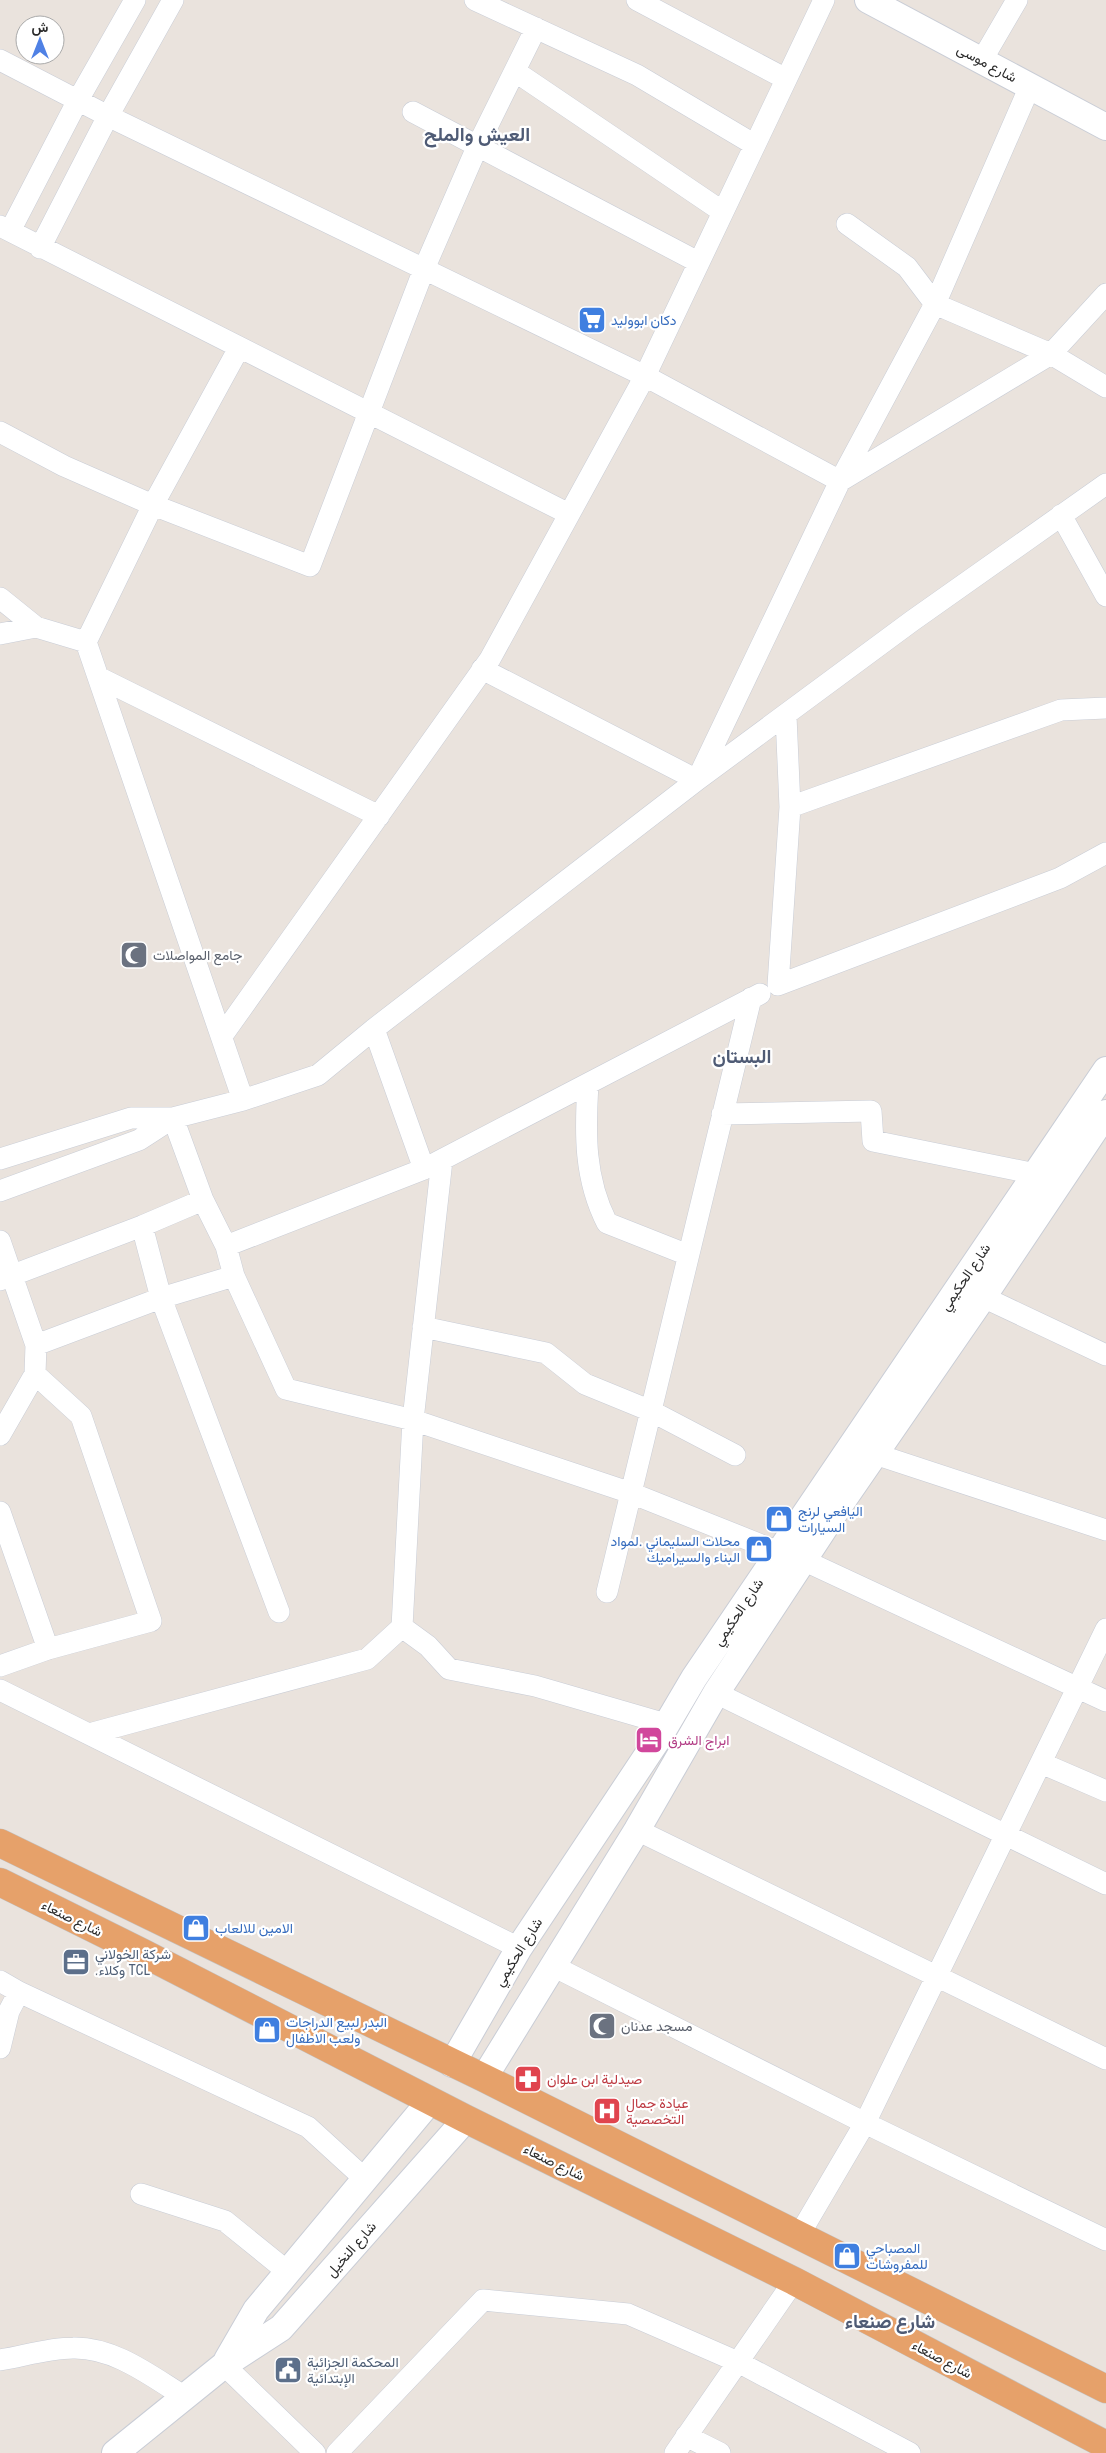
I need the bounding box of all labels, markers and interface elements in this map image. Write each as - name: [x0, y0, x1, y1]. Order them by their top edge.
- north arrow: [15, 15, 65, 65]
- text: ش: [32, 19, 49, 36]
- street label: شارع موسى: [953, 41, 1020, 88]
- district label: العيش والملح: [424, 123, 530, 148]
- supermarket icon: دكان ابووليد: [577, 305, 607, 335]
- place label: دكان ابووليد: [611, 312, 677, 329]
- mosque icon: جامع المواصلات: [119, 940, 149, 970]
- place label: جامع المواصلات: [153, 947, 242, 966]
- district label: البستان: [713, 1045, 772, 1068]
- street label: شارع الحكيمي: [937, 1240, 997, 1316]
- place label: اليافعي لرنج السيارات: [798, 1503, 863, 1536]
- shop icon: اليافعي لرنج السيارات: [764, 1504, 794, 1534]
- place label: محلات السليماني .لمواد البناء والسيراميك: [611, 1533, 740, 1566]
- shop icon: محلات السليماني .لمواد البناء والسيراميك: [744, 1534, 774, 1564]
- street label: شارع الحكيمي: [710, 1575, 770, 1651]
- hotel icon: ابراج الشرق: [634, 1725, 664, 1755]
- place label: ابراج الشرق: [668, 1732, 729, 1751]
- street label: شارع صنعاء: [38, 1897, 105, 1942]
- shop icon: الامين للالعاب: [181, 1913, 211, 1943]
- street label: شارع الحكيمي: [491, 1915, 549, 1991]
- place label: الامين للالعاب: [215, 1920, 293, 1937]
- place label: شركة الخولاني .وكلاء TCL: [95, 1946, 171, 1979]
- office icon: شركة الخولاني .وكلاء TCL: [61, 1947, 91, 1977]
- mosque icon: مسجد عدنان: [587, 2011, 617, 2041]
- place label: البدر لبيع الدراجات ولعب الاطفال: [286, 2014, 387, 2048]
- shop icon: البدر لبيع الدراجات ولعب الاطفال: [252, 2015, 282, 2045]
- place label: مسجد عدنان: [621, 2018, 692, 2035]
- pharmacy icon: صيدلية ابن علوان: [513, 2064, 543, 2094]
- place label: صيدلية ابن علوان: [547, 2071, 642, 2088]
- place label: عيادة جمال التخصصية: [626, 2095, 689, 2127]
- hospital icon: عيادة جمال التخصصية: [592, 2096, 622, 2126]
- street label: شارع صنعاء: [520, 2141, 587, 2186]
- street label: شارع النخيل: [323, 2218, 382, 2282]
- place label: المصباحي للمفروشات: [866, 2240, 928, 2273]
- shop icon: المصباحي للمفروشات: [832, 2241, 862, 2271]
- district label: شارع صنعاء: [845, 2310, 935, 2334]
- street label: شارع صنعاء: [908, 2337, 975, 2384]
- place label: المحكمة الجزائية الإبتدائية: [307, 2354, 399, 2388]
- public building icon: المحكمة الجزائية الإبتدائية: [273, 2355, 303, 2385]

